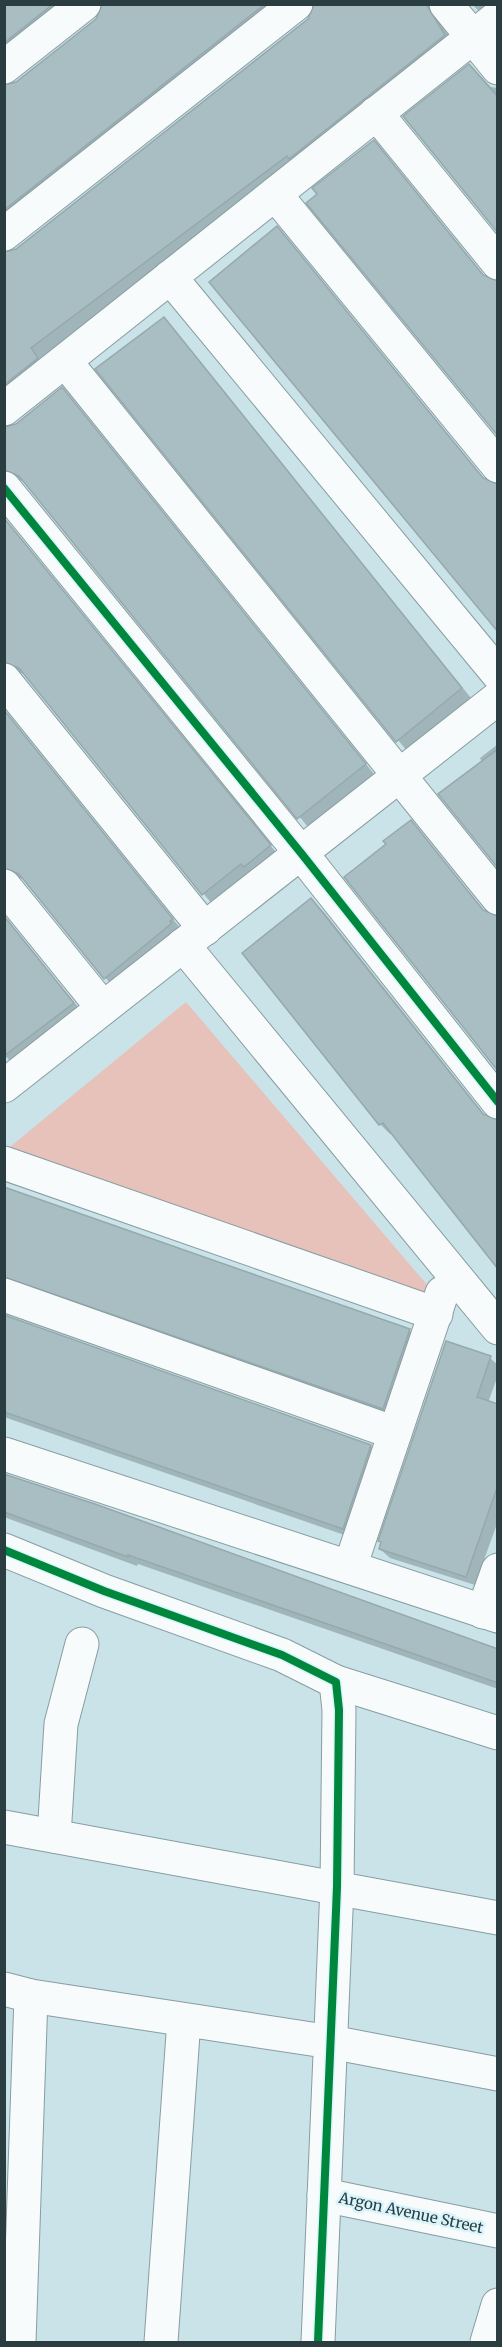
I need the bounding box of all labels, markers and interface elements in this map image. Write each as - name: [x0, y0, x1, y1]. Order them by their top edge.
- street label: Argon Avenue Street: [336, 2188, 485, 2237]

